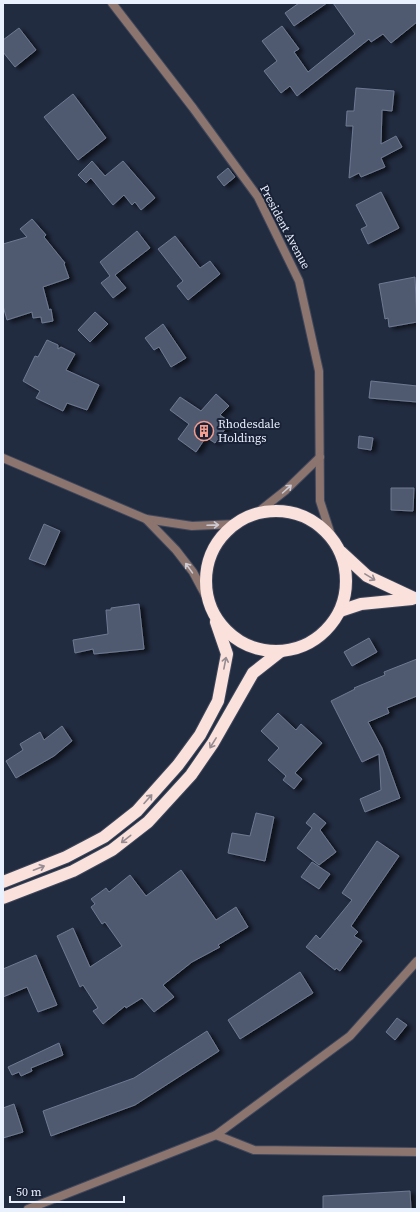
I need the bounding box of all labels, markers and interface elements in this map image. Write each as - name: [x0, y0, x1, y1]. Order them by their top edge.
- street label: President Avenue: [256, 182, 314, 272]
- place label: Rhodesdale Holdings: [218, 416, 280, 446]
- building icon: Rhodesdale Holdings: [193, 420, 215, 442]
- one-way arrow: [282, 484, 292, 494]
- one-way arrow: [206, 521, 219, 529]
- one-way arrow: [185, 563, 194, 574]
- one-way arrow: [364, 573, 376, 581]
- one-way arrow: [222, 657, 230, 670]
- one-way arrow: [208, 737, 216, 749]
- one-way arrow: [143, 793, 152, 804]
- one-way arrow: [121, 834, 132, 843]
- one-way arrow: [33, 863, 45, 871]
- scale bar: [10, 1178, 124, 1204]
- text: 50 m: [16, 1184, 42, 1200]

